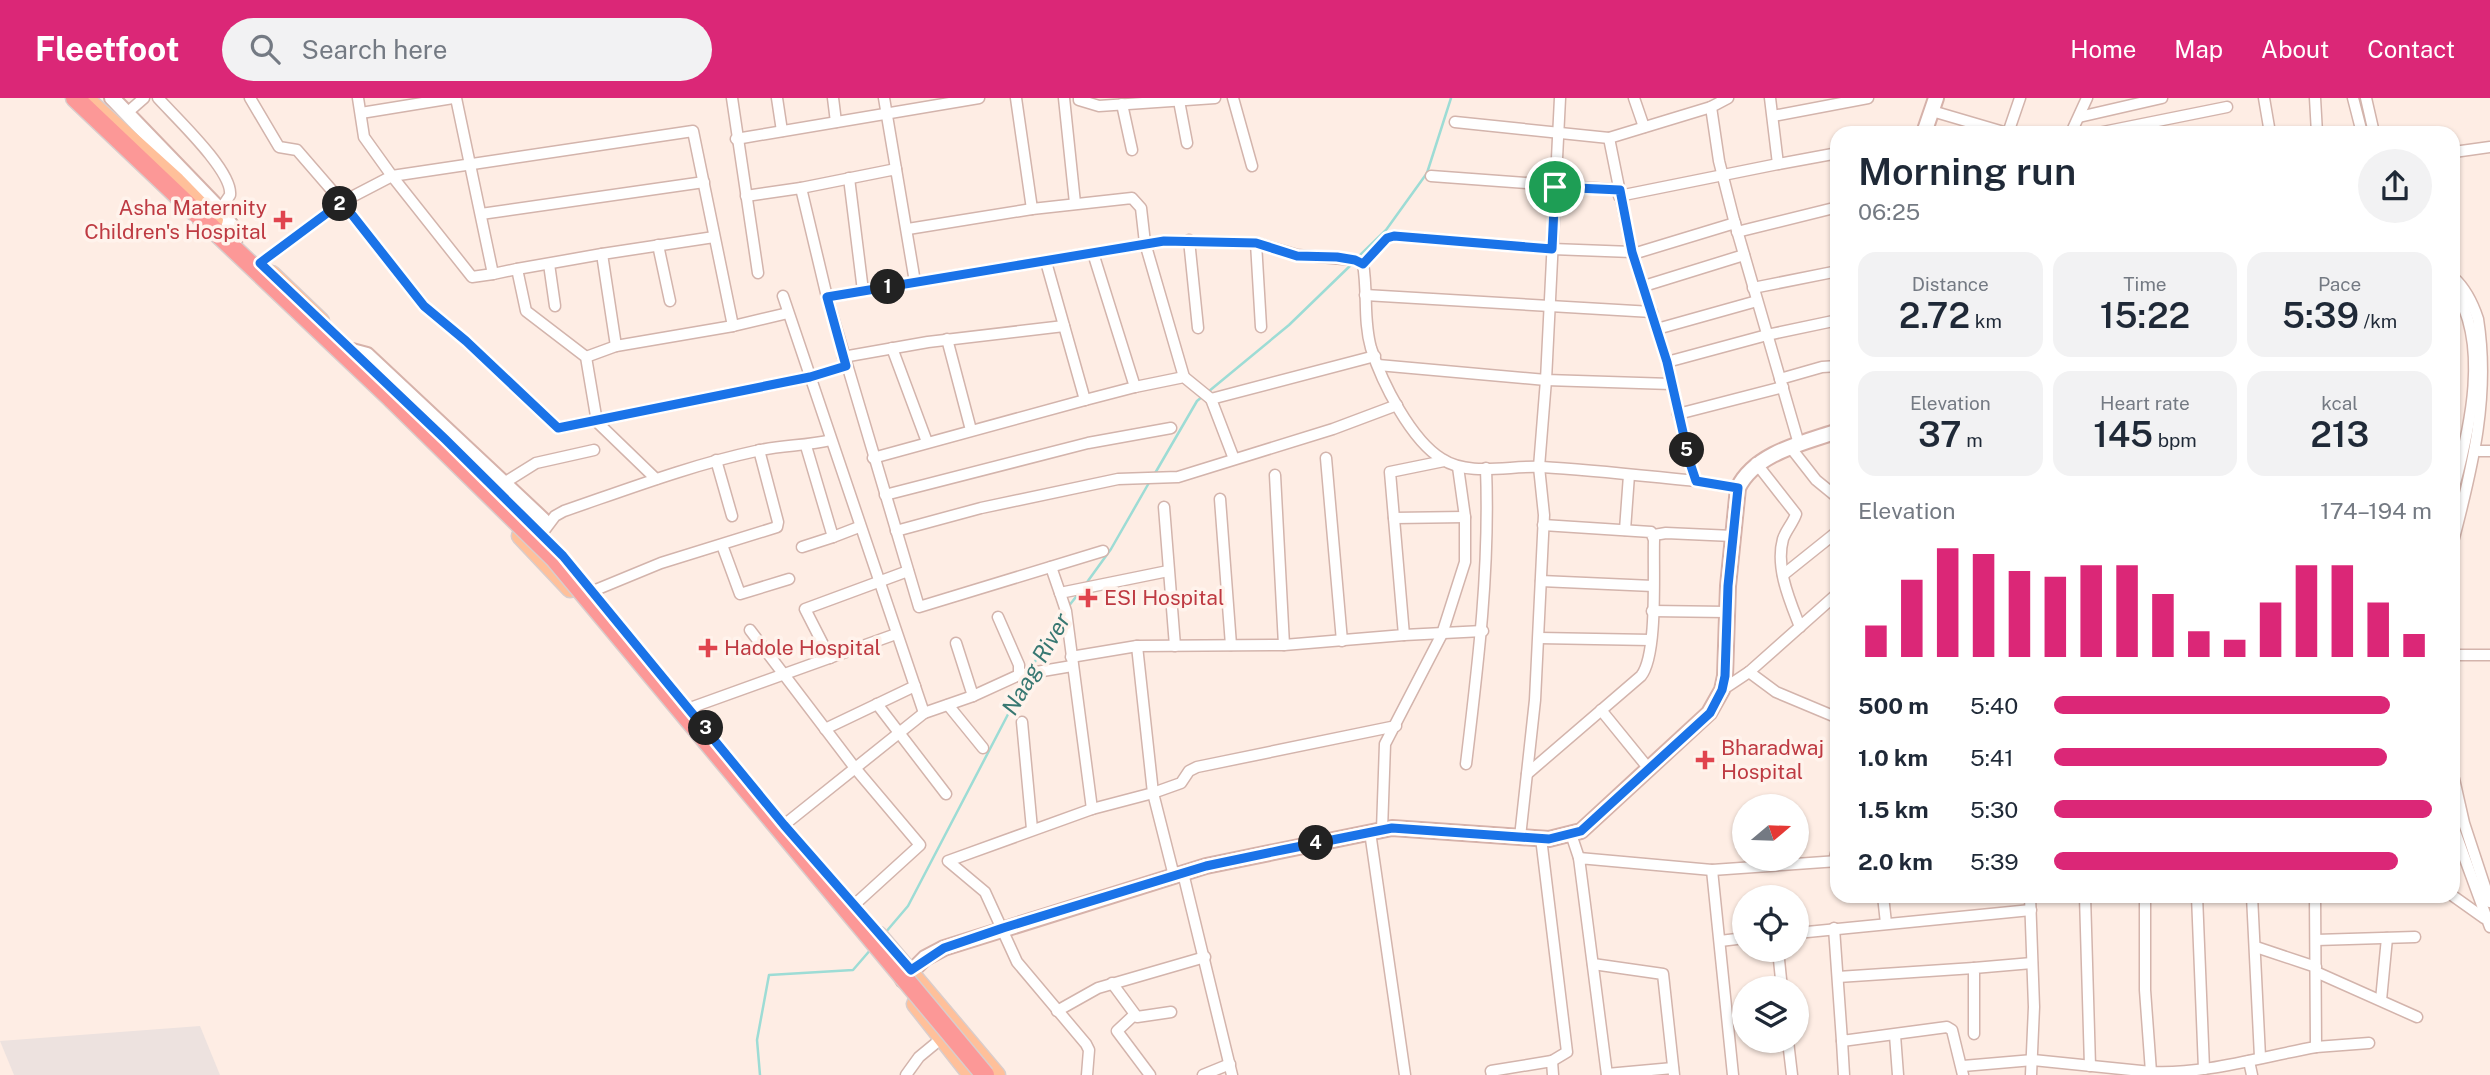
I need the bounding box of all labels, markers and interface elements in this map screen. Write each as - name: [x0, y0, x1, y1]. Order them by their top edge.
- search box: [222, 18, 712, 81]
- text: Fleetfoot: [35, 30, 180, 68]
- icon: search: [246, 30, 284, 68]
- text: Search here: [302, 34, 448, 65]
- text: Home: [2070, 35, 2136, 63]
- text: Map: [2174, 35, 2223, 63]
- text: About: [2261, 35, 2329, 63]
- text: Contact: [2367, 35, 2455, 63]
- text: Morning run: [1858, 149, 2076, 194]
- button: share: [2358, 149, 2432, 223]
- pin: [1525, 157, 1585, 217]
- icon: arrive: [1536, 168, 1574, 206]
- pin: 2: [322, 186, 358, 222]
- text: 2: [333, 192, 346, 214]
- place label: Asha Maternity Children's Hospital: [84, 195, 267, 244]
- text: 06:25: [1858, 198, 1920, 225]
- marker: Asha Maternity Children's Hospital: [273, 210, 293, 230]
- pin: 1: [870, 270, 906, 304]
- text: Distance: [1912, 273, 1989, 295]
- text: Time: [2123, 273, 2167, 295]
- text: Pace: [2318, 273, 2361, 295]
- text: 1: [883, 275, 892, 297]
- text: 2.72: [1899, 295, 1970, 336]
- text: 15:22: [2100, 295, 2190, 336]
- text: 5:39: [2282, 295, 2359, 336]
- text: km: [1970, 310, 2002, 332]
- text: /km: [2359, 310, 2397, 332]
- text: Elevation: [1910, 392, 1991, 414]
- text: Heart rate: [2100, 392, 2190, 414]
- text: kcal: [2321, 392, 2358, 414]
- text: 37: [1918, 414, 1962, 455]
- text: 145: [2093, 414, 2153, 455]
- text: 213: [2310, 414, 2369, 455]
- text: m: [1962, 429, 1983, 451]
- text: bpm: [2153, 429, 2197, 451]
- pin: 5: [1670, 432, 1704, 468]
- text: 5: [1680, 438, 1693, 460]
- text: Elevation: [1858, 497, 1956, 524]
- text: 174–194 m: [2320, 497, 2432, 524]
- place label: ESI Hospital: [1104, 585, 1224, 610]
- marker: ESI Hospital: [1078, 588, 1098, 608]
- water label: Naag River: [996, 608, 1076, 719]
- place label: Hadole Hospital: [724, 635, 881, 660]
- marker: Hadole Hospital: [698, 638, 718, 658]
- text: 500 m: [1858, 692, 1929, 719]
- text: 5:40: [1970, 692, 2018, 719]
- pin: 3: [688, 710, 724, 746]
- text: 3: [699, 716, 712, 738]
- place label: Bharadwaj Hospital: [1721, 735, 1824, 784]
- text: 1.0 km: [1858, 744, 1928, 771]
- text: 5:41: [1970, 744, 2014, 771]
- marker: Bharadwaj Hospital: [1695, 750, 1715, 770]
- north arrow: [1732, 794, 1810, 872]
- map controls: [1732, 794, 1809, 1053]
- text: 1.5 km: [1858, 796, 1929, 823]
- text: 5:30: [1970, 796, 2018, 823]
- pin: 4: [1298, 826, 1334, 860]
- text: 4: [1309, 831, 1322, 853]
- text: 2.0 km: [1858, 848, 1933, 875]
- text: 5:39: [1970, 848, 2019, 875]
- button: locate: [1732, 885, 1809, 962]
- button: layers: [1732, 976, 1809, 1053]

